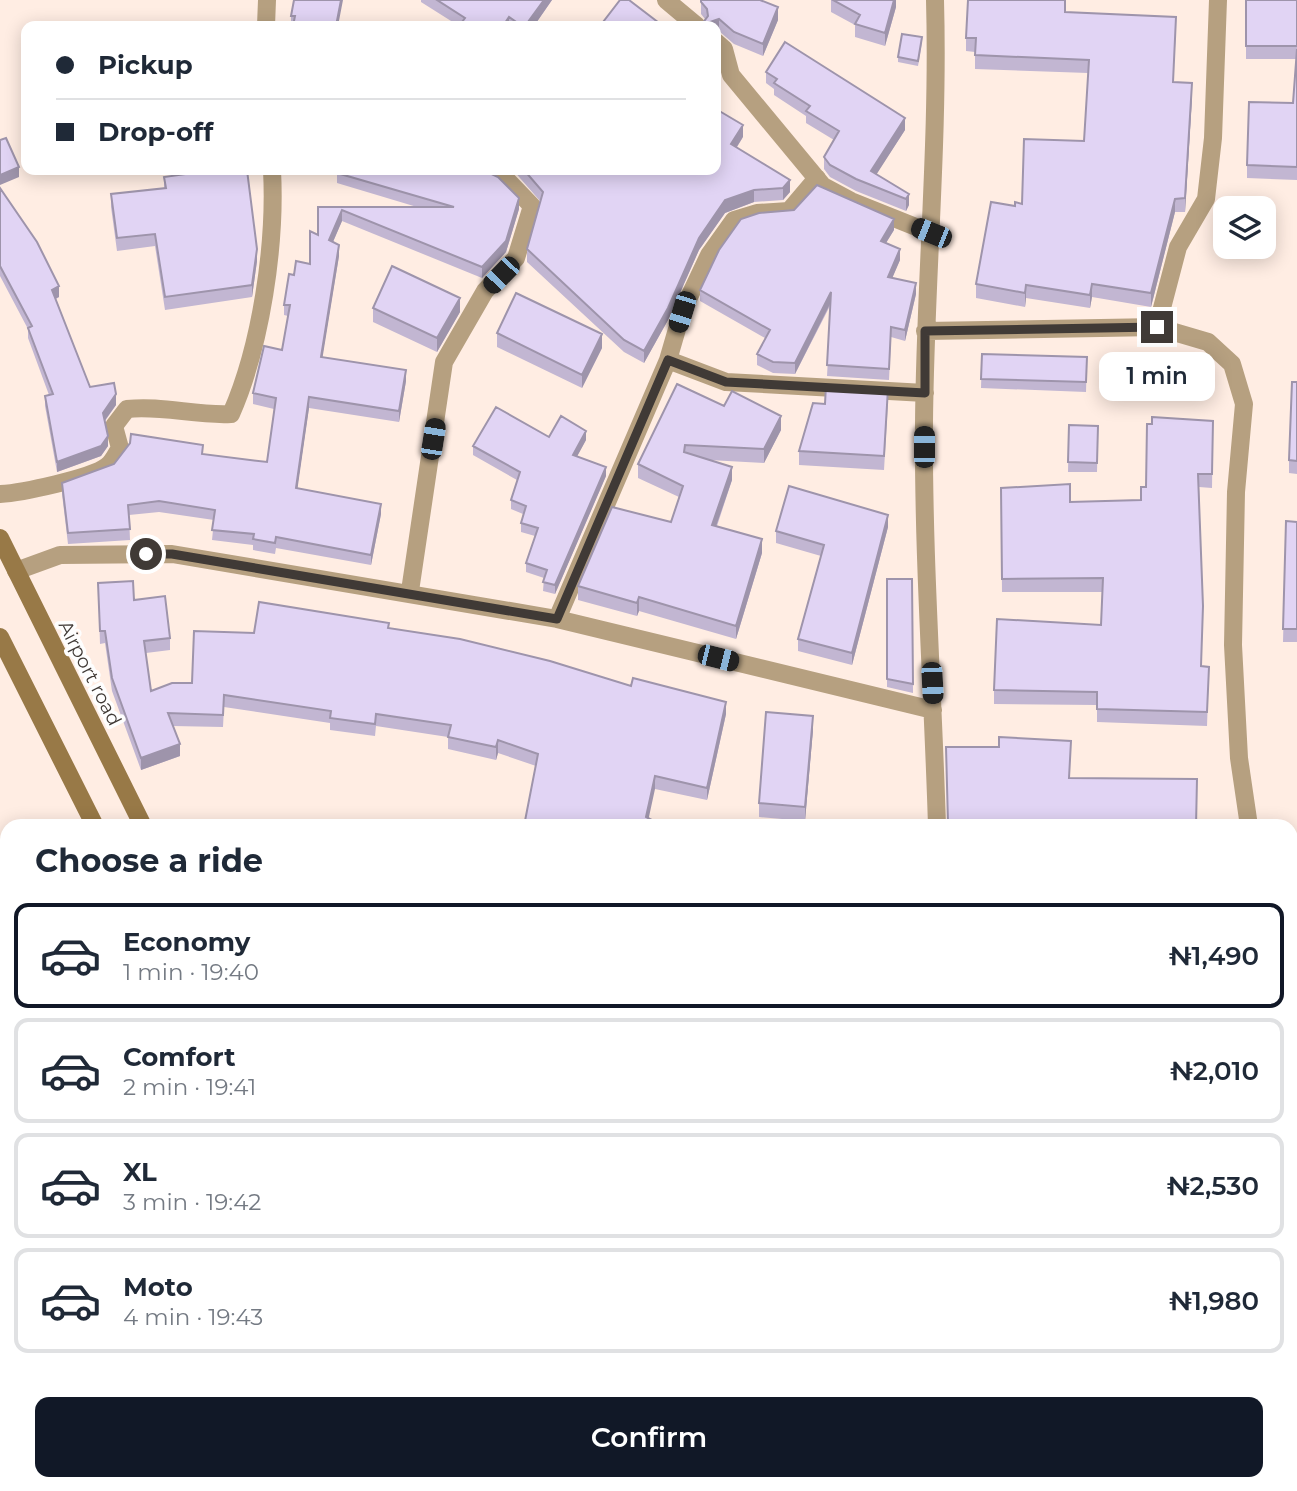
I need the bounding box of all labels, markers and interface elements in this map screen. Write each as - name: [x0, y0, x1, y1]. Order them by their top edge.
- text: Pickup: [98, 49, 193, 81]
- text: Drop-off: [98, 116, 213, 148]
- map controls: [1213, 196, 1276, 259]
- button: layers: [1213, 196, 1276, 259]
- car: [908, 215, 955, 251]
- car: [479, 253, 524, 297]
- car: [666, 289, 699, 335]
- route end: [1141, 311, 1173, 343]
- callout: 1 min: [1099, 352, 1215, 400]
- text: 1 min: [1126, 362, 1188, 390]
- car: [420, 417, 447, 461]
- car: [914, 426, 935, 468]
- route start: [130, 538, 162, 570]
- street label: Airport road: [54, 617, 126, 729]
- car: [696, 643, 741, 673]
- car: [921, 661, 944, 705]
- text: Choose a ride: [35, 841, 263, 880]
- icon: car: [39, 924, 102, 987]
- text: Economy: [123, 926, 250, 958]
- text: ₦1,490: [1168, 940, 1259, 972]
- text: 1 min · 19:40: [123, 958, 259, 986]
- icon: car: [39, 1039, 102, 1102]
- text: Comfort: [123, 1041, 235, 1073]
- text: ₦2,010: [1170, 1055, 1259, 1087]
- text: 2 min · 19:41: [123, 1073, 256, 1101]
- icon: car: [39, 1154, 102, 1217]
- text: XL: [123, 1156, 157, 1188]
- text: ₦2,530: [1167, 1170, 1259, 1202]
- text: 3 min · 19:42: [123, 1188, 261, 1216]
- icon: car: [39, 1269, 102, 1332]
- text: Moto: [123, 1271, 193, 1303]
- text: ₦1,980: [1169, 1285, 1259, 1317]
- text: 4 min · 19:43: [123, 1303, 263, 1331]
- button: Confirm: [35, 1397, 1263, 1477]

